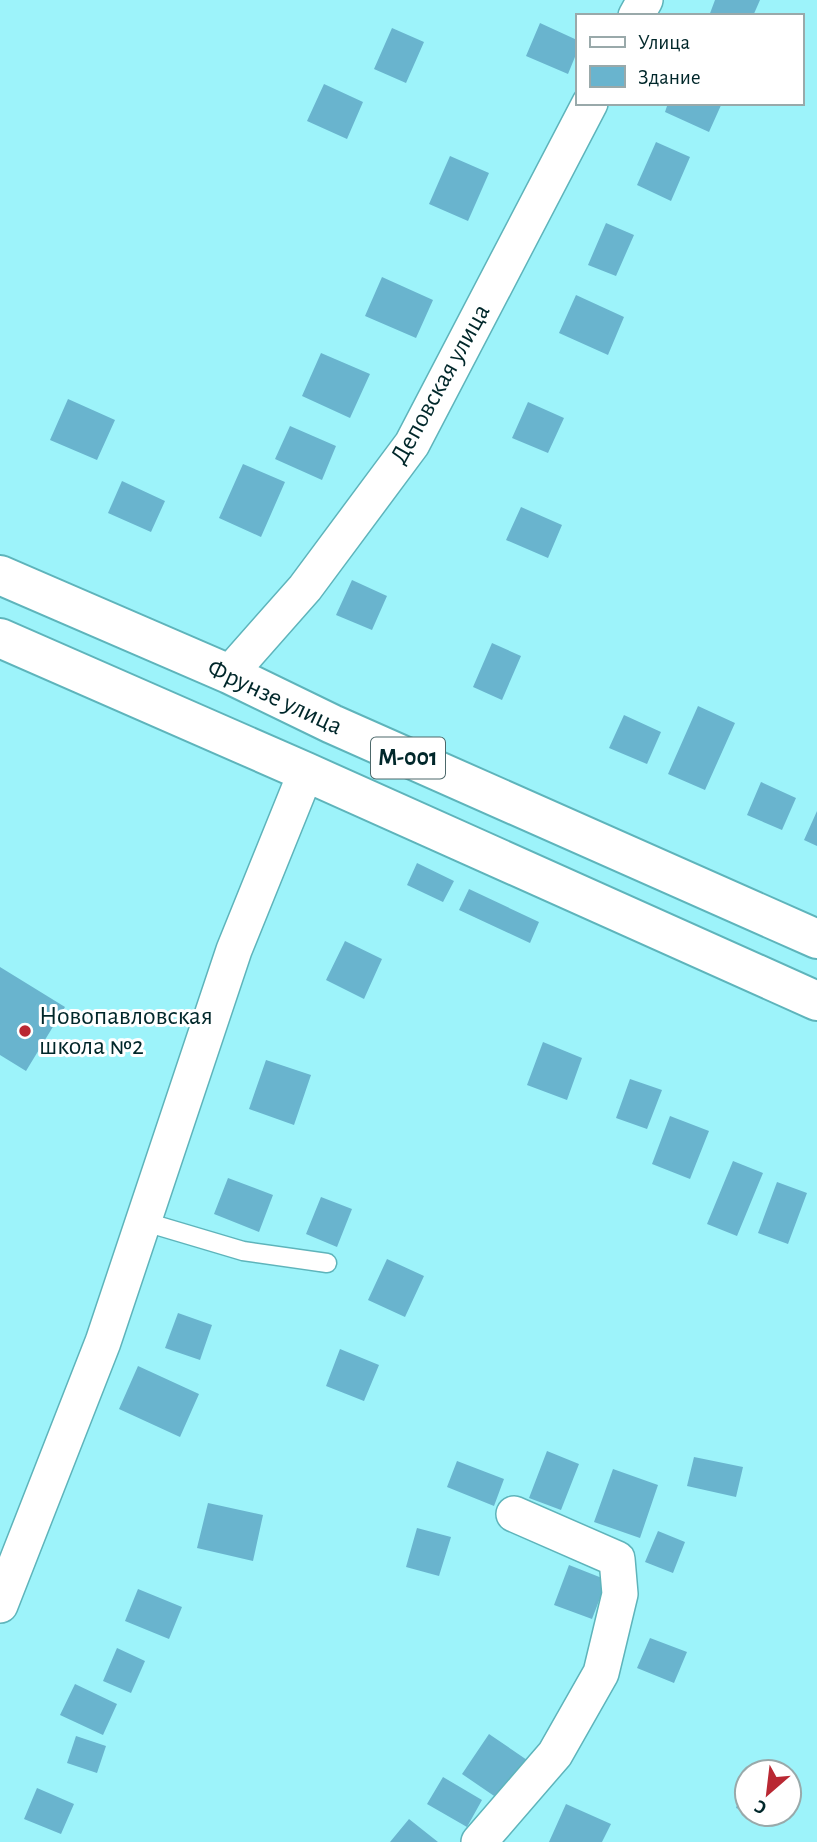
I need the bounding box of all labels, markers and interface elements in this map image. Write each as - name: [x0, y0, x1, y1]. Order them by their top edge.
- legend: [576, 14, 803, 105]
- text: Улица: [638, 32, 691, 53]
- text: Здание: [638, 67, 701, 88]
- street label: Деповская улица: [385, 300, 495, 468]
- street label: Фрунзе улица: [203, 654, 347, 740]
- road number: M-001: [371, 738, 445, 778]
- place label: Новопавловская школа №2: [39, 1003, 213, 1059]
- marker: Новопавловская школа №2: [17, 1023, 33, 1039]
- north arrow: [733, 1758, 803, 1828]
- text: С: [752, 1796, 770, 1818]

